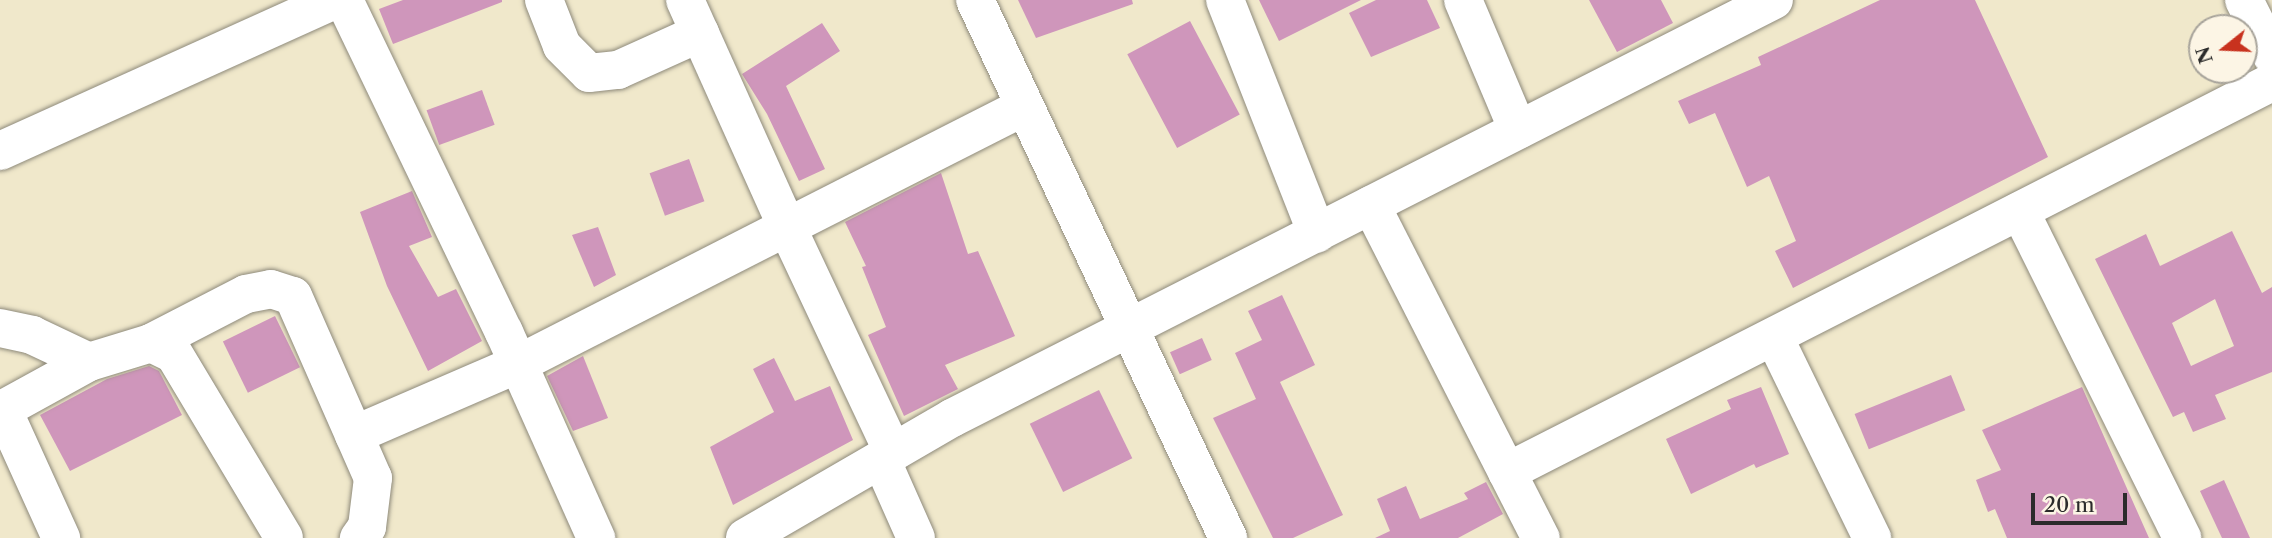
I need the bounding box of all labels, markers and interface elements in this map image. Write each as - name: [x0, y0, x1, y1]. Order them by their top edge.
- north arrow: [2188, 14, 2258, 84]
- text: N: [2191, 44, 2218, 66]
- scale bar: [2034, 478, 2130, 522]
- text: 20 m: [2044, 492, 2095, 517]

